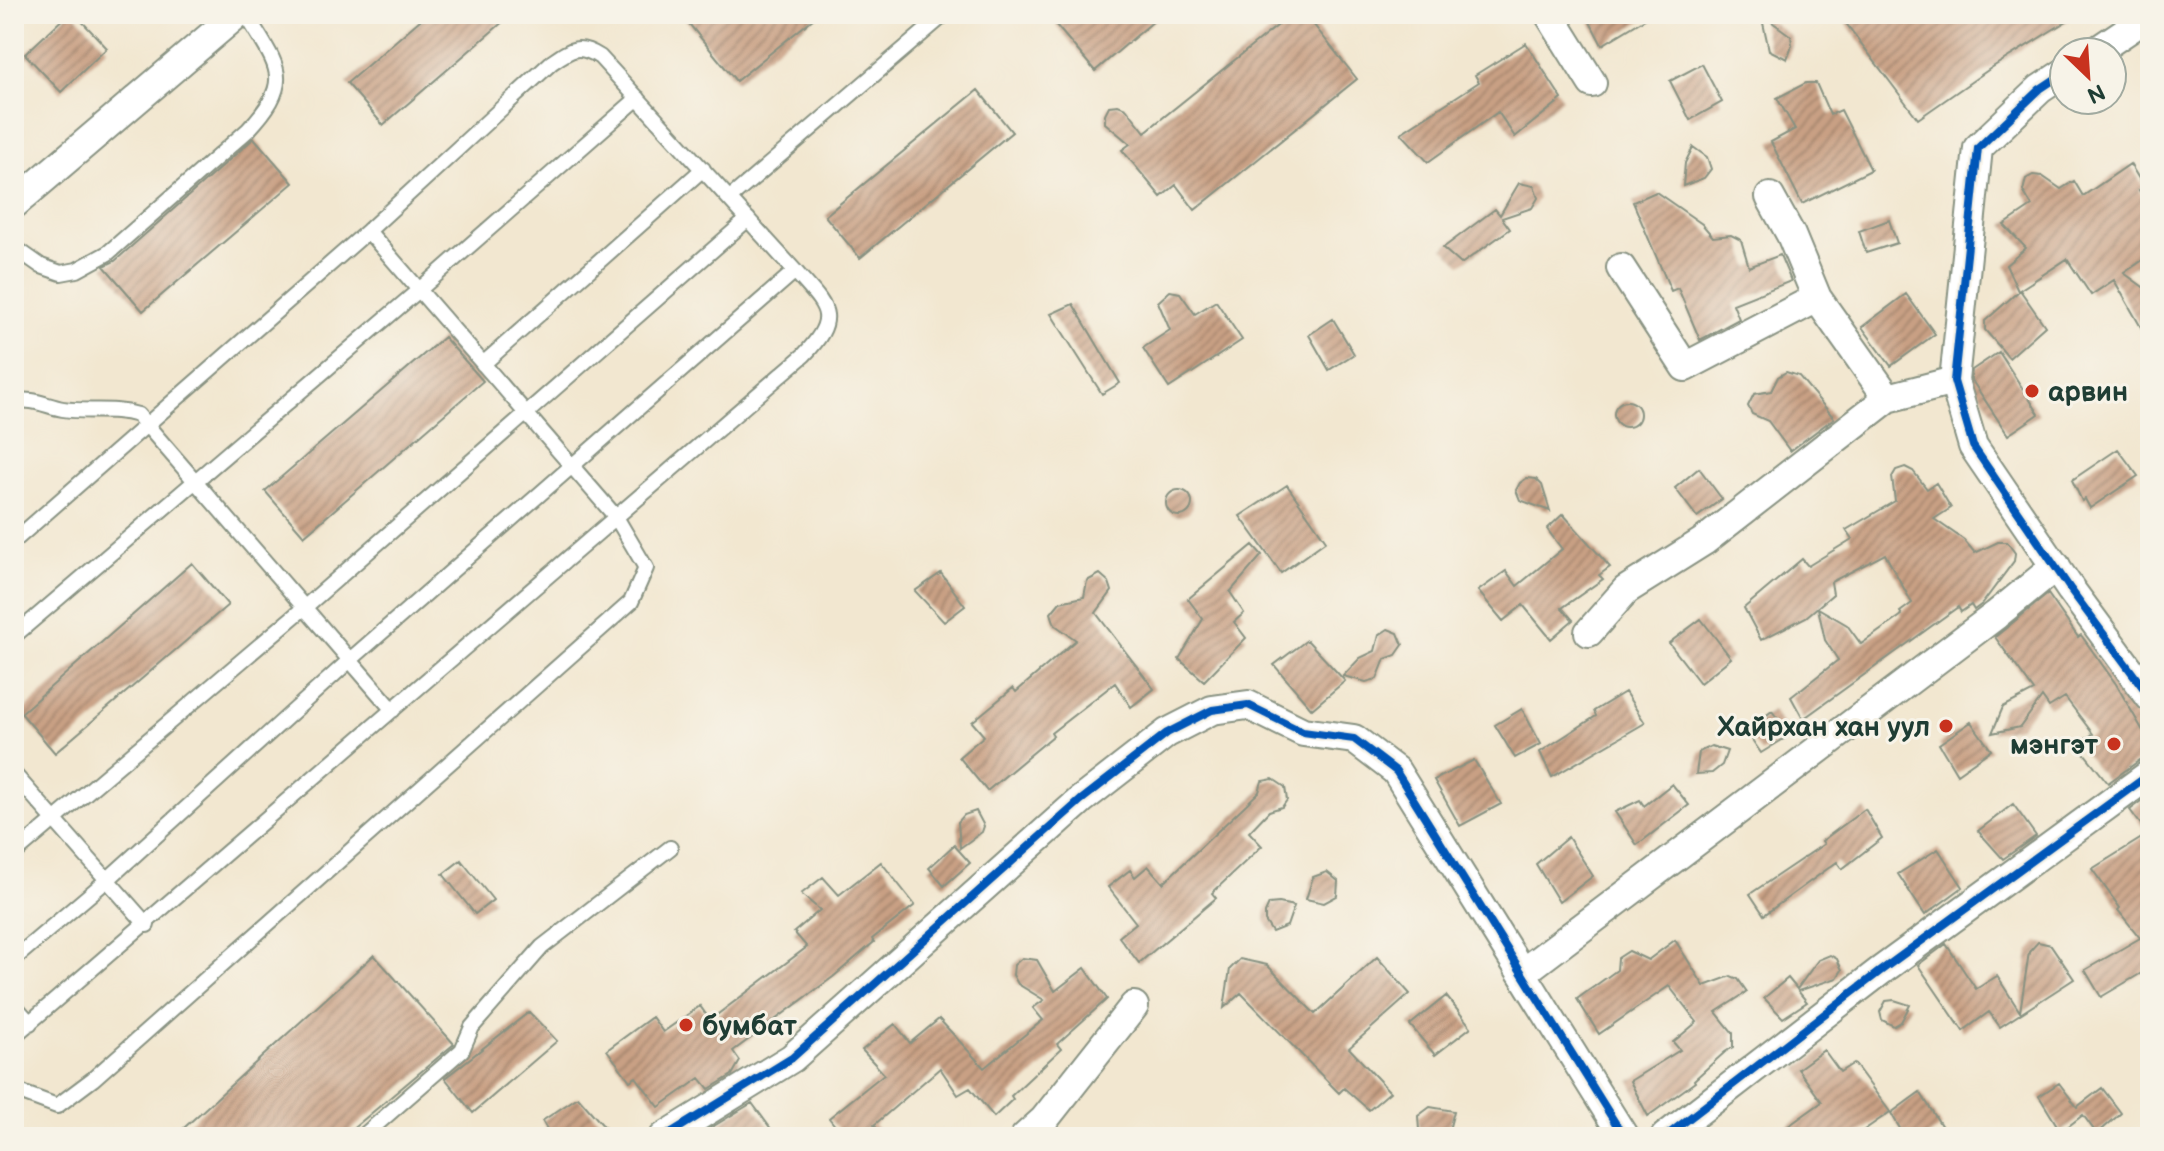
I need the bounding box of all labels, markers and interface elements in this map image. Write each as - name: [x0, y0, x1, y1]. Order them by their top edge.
- north arrow: [2048, 36, 2128, 116]
- text: N: [2083, 77, 2109, 108]
- place label: арвин: [2048, 376, 2128, 409]
- marker: арвин: [2023, 382, 2041, 400]
- place label: Хайрхан хан уул: [1716, 711, 1930, 744]
- marker: Хайрхан хан уул: [1937, 717, 1955, 735]
- place label: мэнгэт: [2010, 729, 2099, 762]
- marker: мэнгэт: [2105, 735, 2123, 753]
- place label: бумбат: [702, 1010, 797, 1043]
- marker: бумбат: [677, 1016, 695, 1034]

